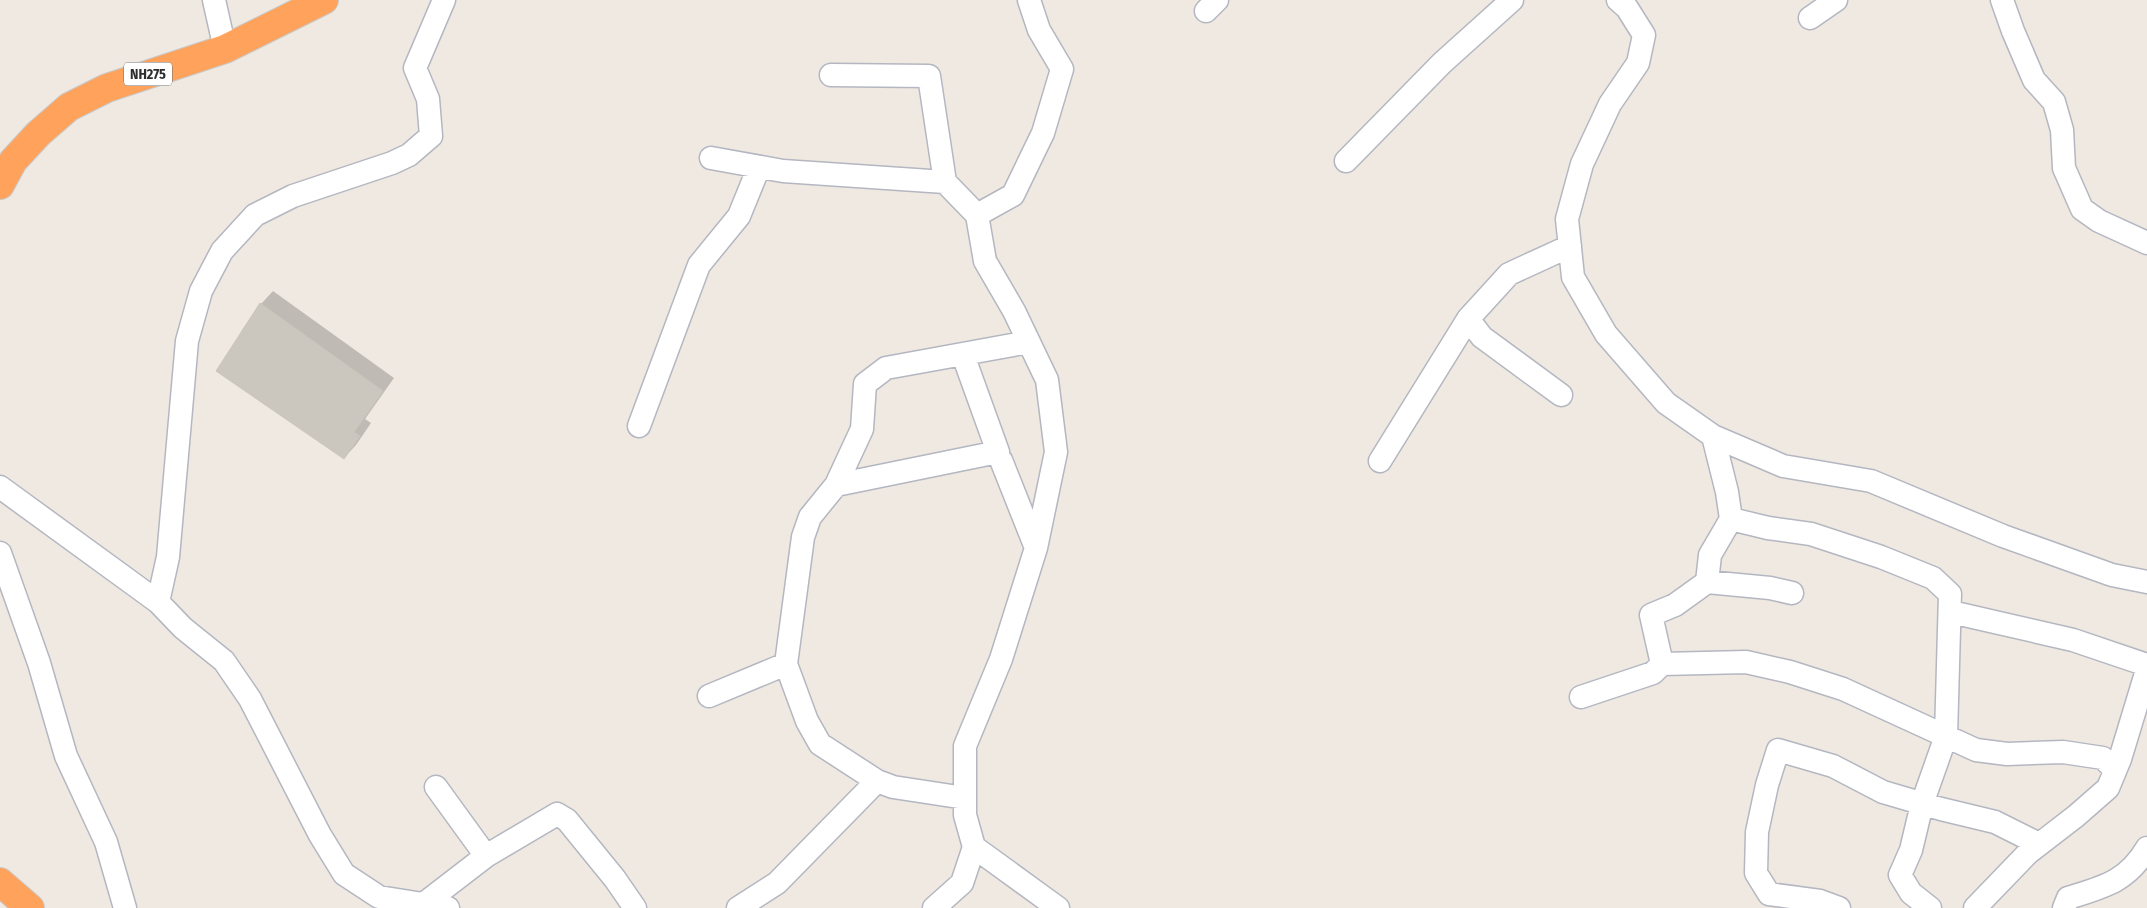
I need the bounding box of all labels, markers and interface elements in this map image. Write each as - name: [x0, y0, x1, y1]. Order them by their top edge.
- road number: NH275: [124, 62, 172, 86]

